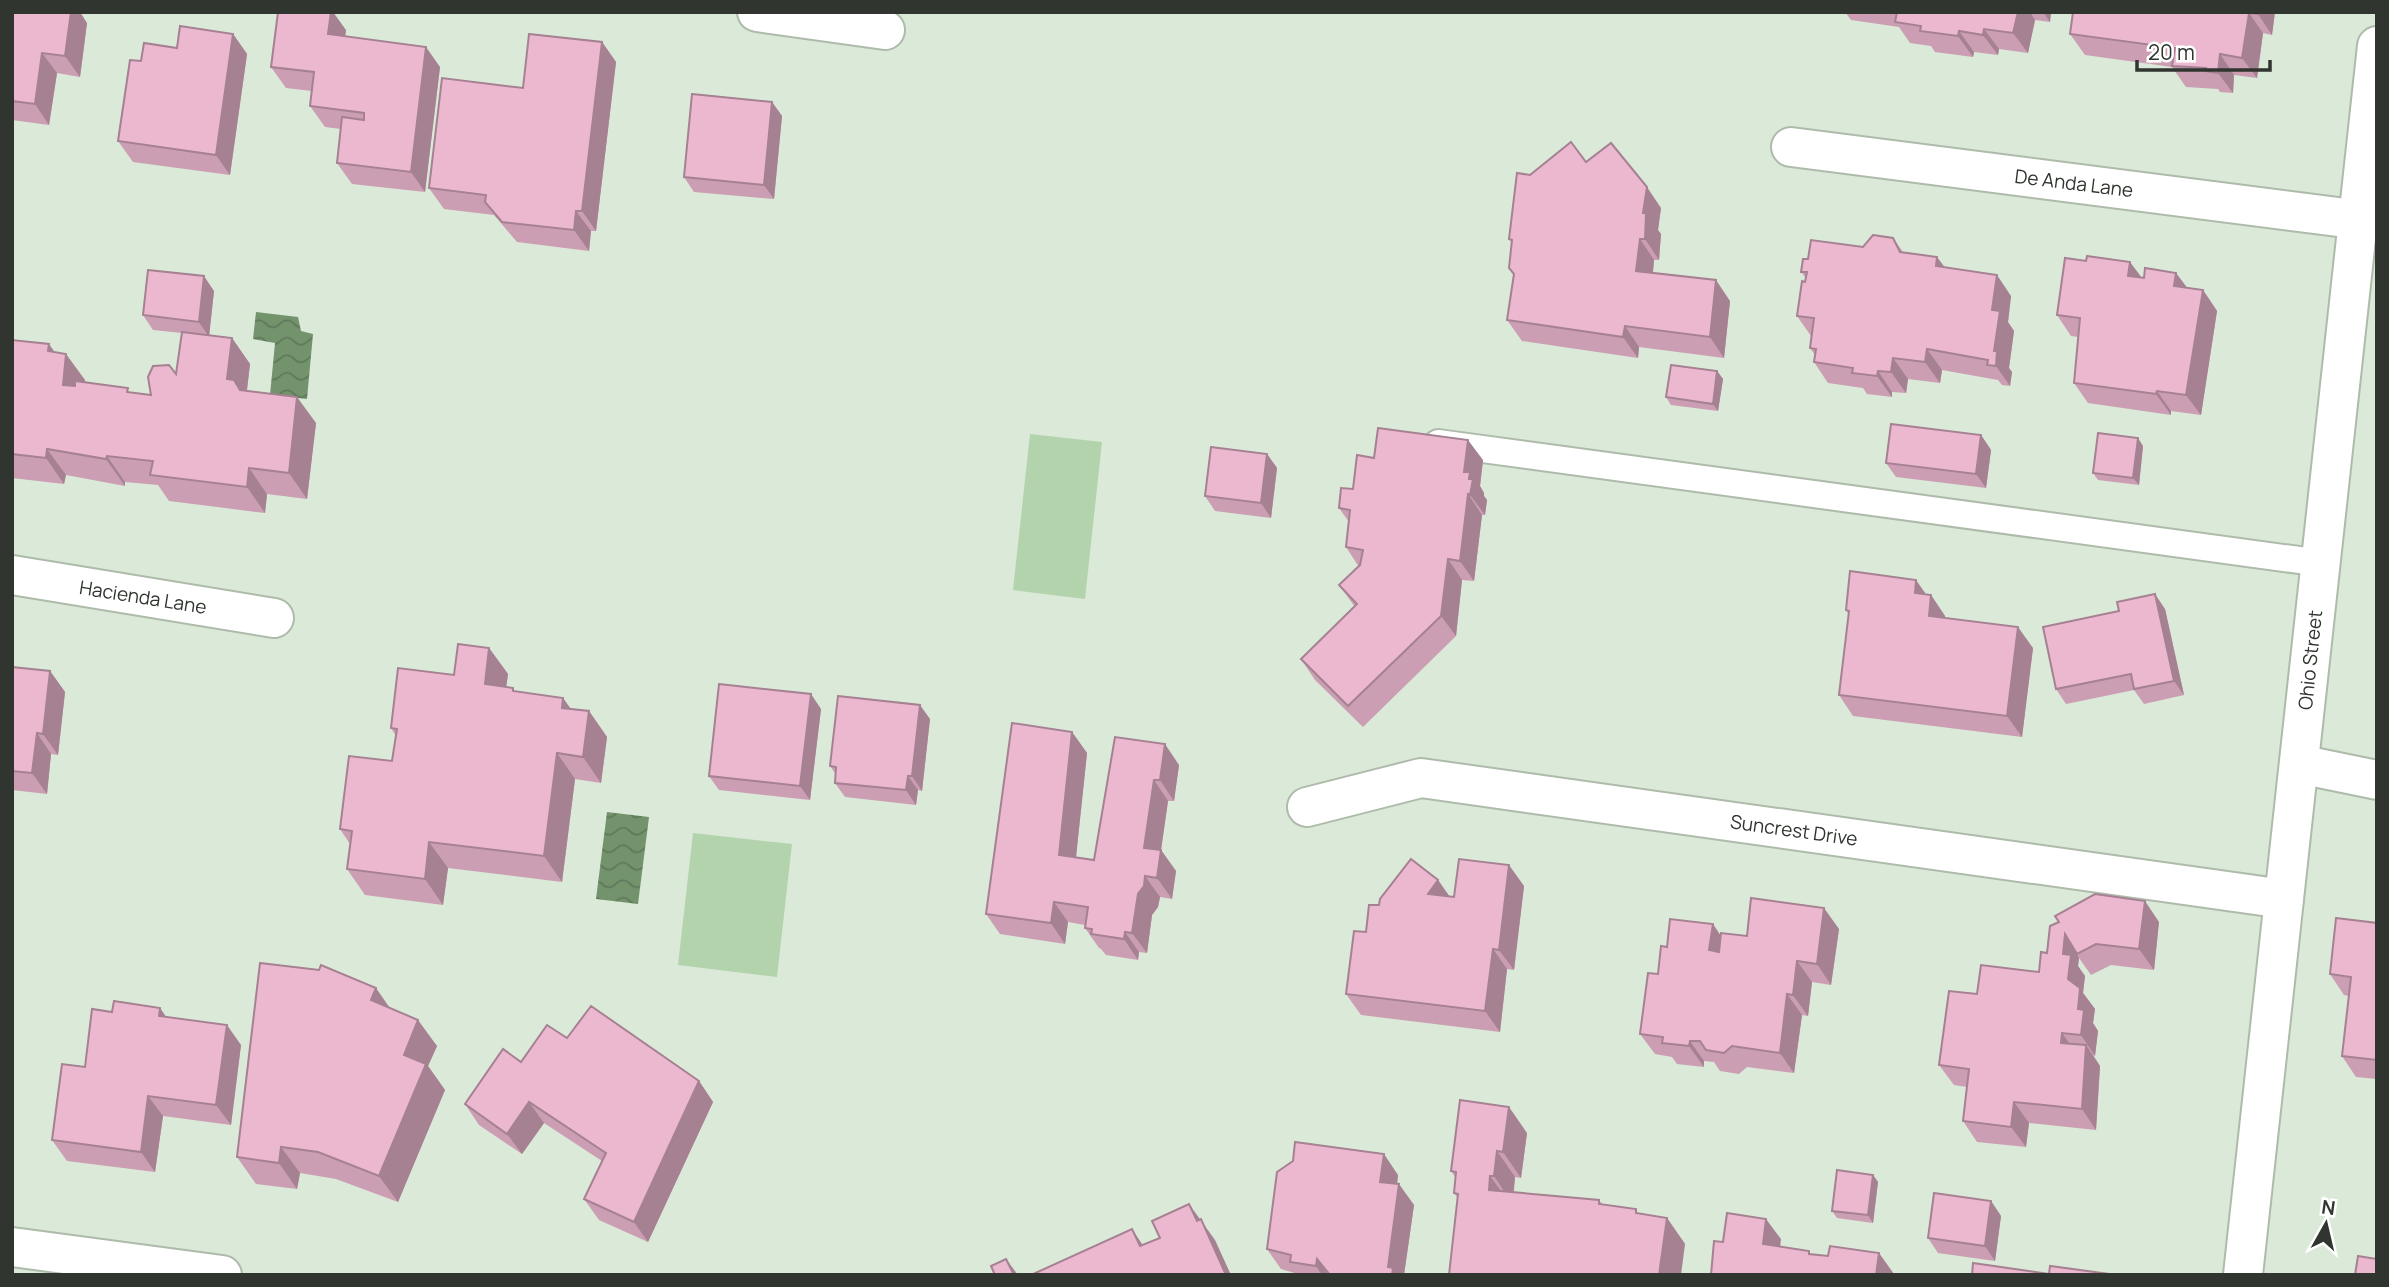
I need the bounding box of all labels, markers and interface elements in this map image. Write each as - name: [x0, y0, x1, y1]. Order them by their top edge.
- scale bar: [2137, 28, 2270, 72]
- text: 20 m: [2148, 38, 2195, 66]
- street label: De Anda Lane: [2013, 163, 2135, 203]
- street label: Hacienda Lane: [78, 574, 208, 620]
- street label: Ohio Street: [2292, 609, 2328, 711]
- street label: Suncrest Drive: [1729, 808, 1859, 852]
- north arrow: [2291, 1189, 2361, 1259]
- text: N: [2320, 1193, 2337, 1221]

